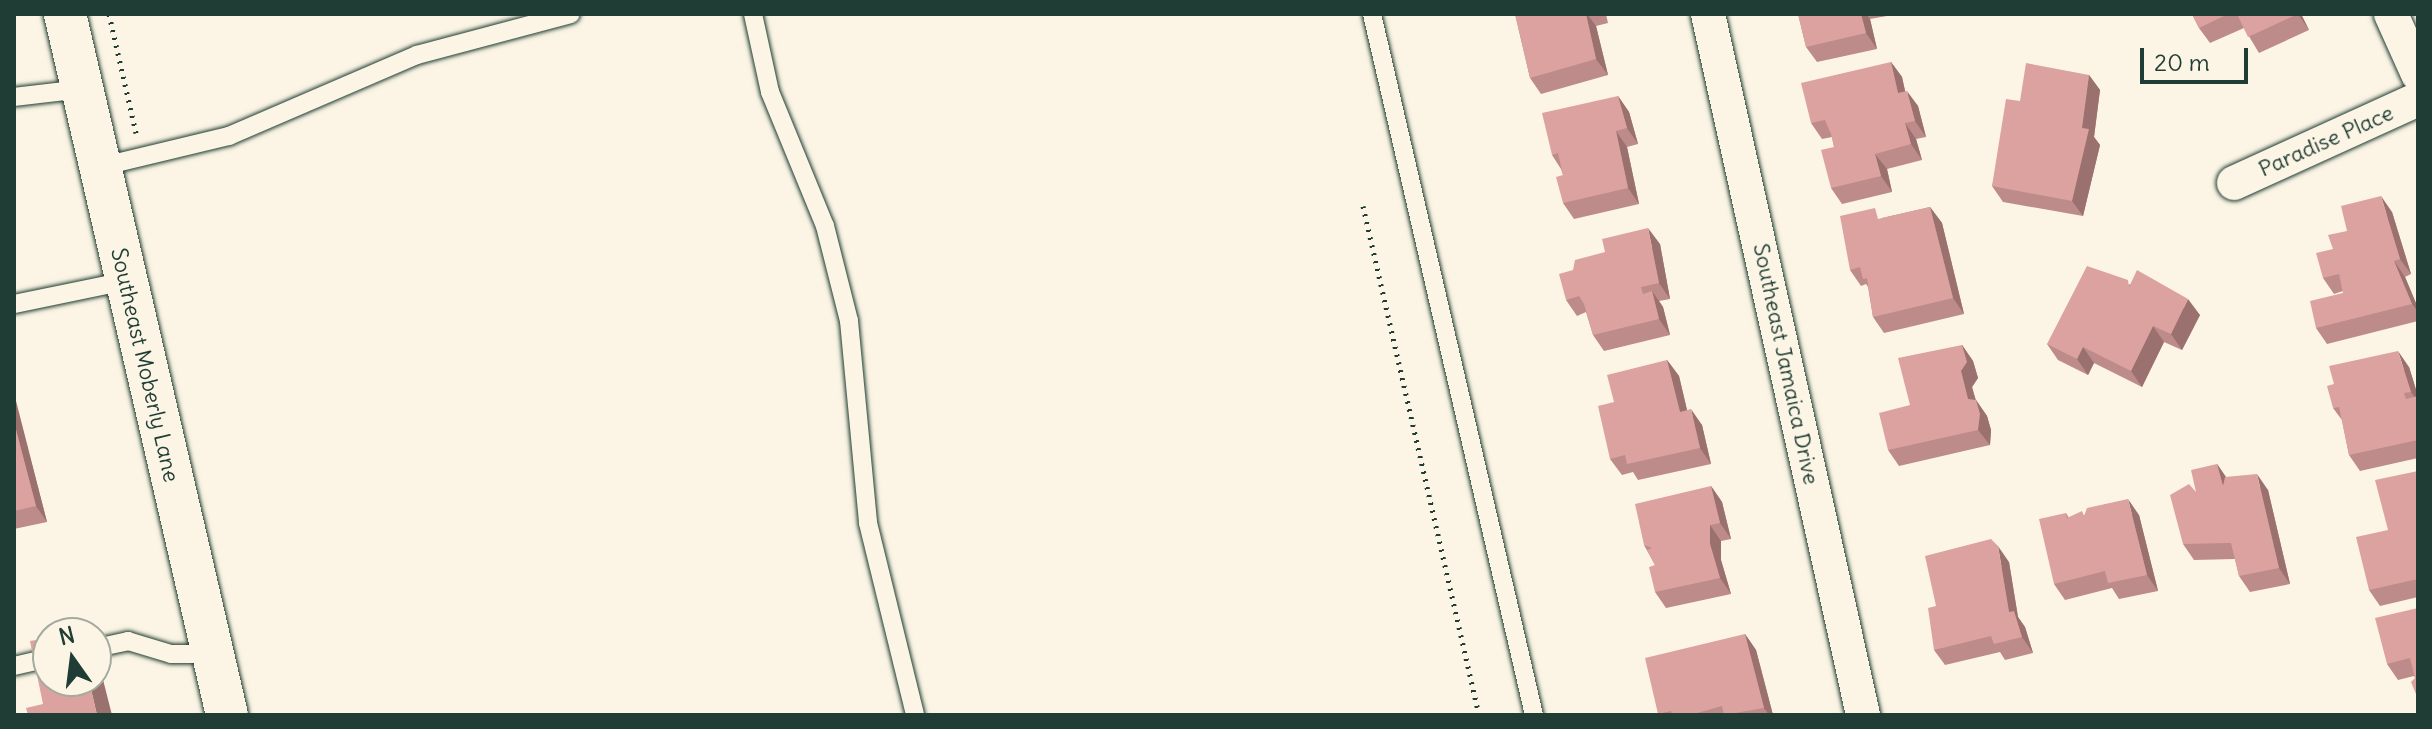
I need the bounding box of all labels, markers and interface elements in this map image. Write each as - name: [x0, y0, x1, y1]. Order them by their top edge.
- scale bar: [2144, 32, 2252, 82]
- text: 20 m: [2154, 47, 2210, 77]
- street label: Paradise Place: [2255, 100, 2397, 182]
- street label: Southeast Jamaica Drive: [1748, 241, 1824, 487]
- street label: Southeast Moberly Lane: [105, 245, 185, 485]
- north arrow: [32, 617, 112, 697]
- text: N: [56, 620, 77, 651]

